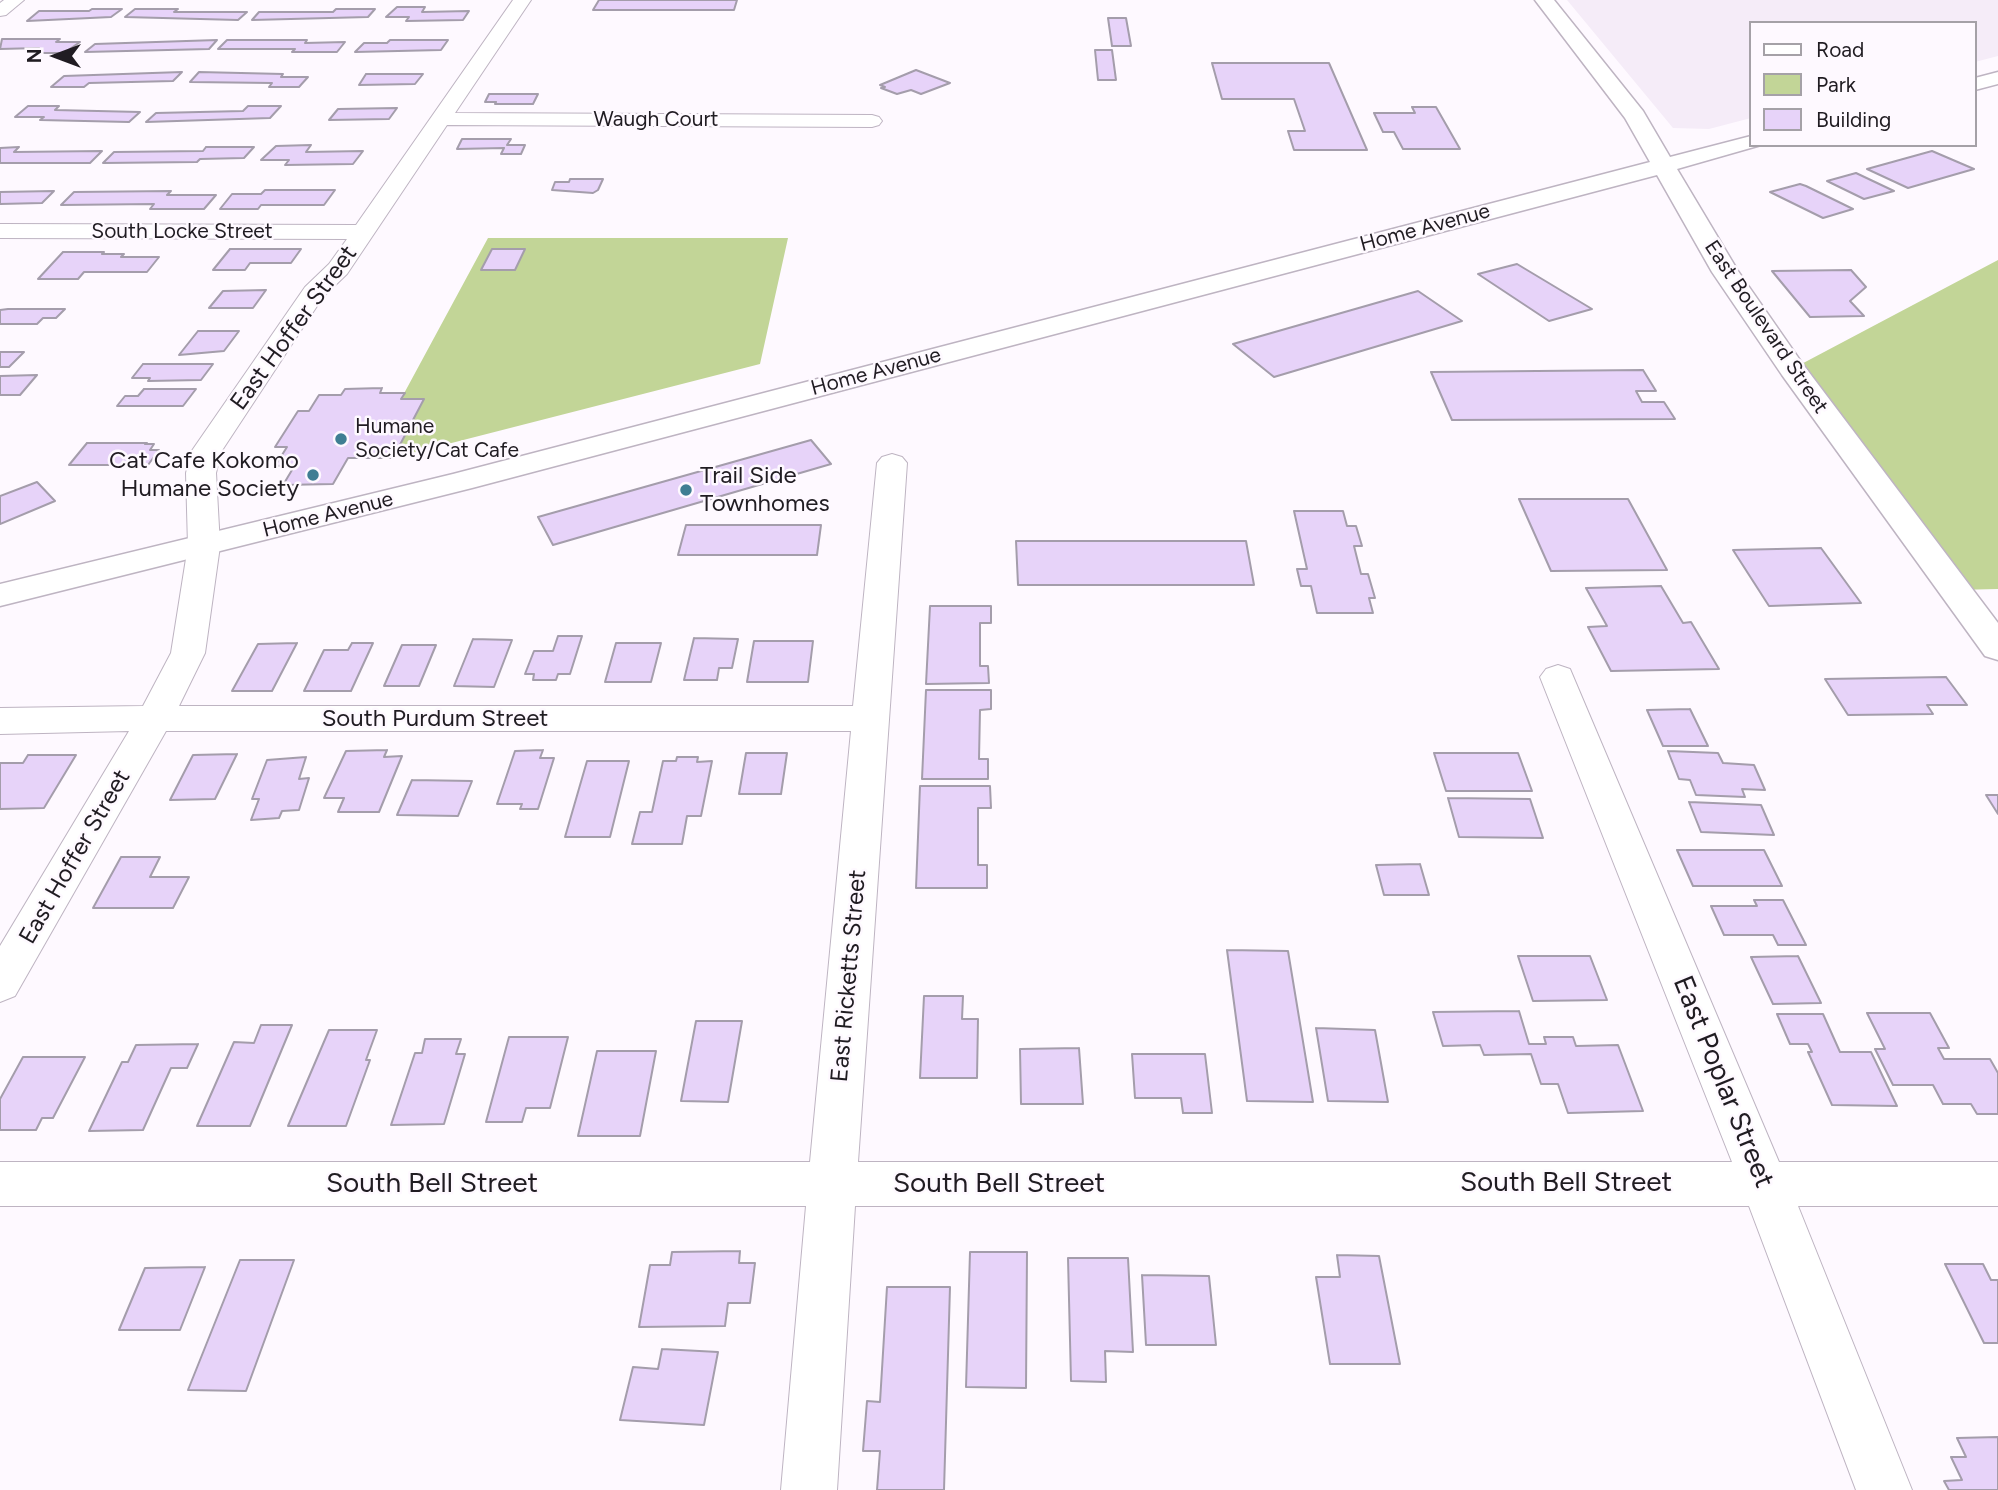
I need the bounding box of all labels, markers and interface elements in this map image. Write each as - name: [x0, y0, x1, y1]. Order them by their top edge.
- north arrow: [21, 21, 91, 91]
- legend: [1750, 21, 1977, 147]
- text: Road: [1816, 37, 1864, 62]
- text: N: [23, 49, 46, 63]
- text: Park: [1816, 72, 1856, 97]
- street label: Waugh Court: [593, 107, 719, 133]
- text: Building: [1816, 107, 1891, 132]
- street label: Home Avenue: [1357, 199, 1493, 257]
- street label: South Locke Street: [91, 219, 273, 245]
- street label: East Boulevard Street: [1699, 236, 1833, 418]
- street label: East Hoffer Street: [225, 240, 363, 416]
- street label: Home Avenue: [808, 343, 944, 401]
- place label: Humane Society/Cat Cafe: [355, 414, 519, 464]
- marker: Humane Society/Cat Cafe: [333, 431, 349, 447]
- place label: Cat Cafe Kokomo Humane Society: [109, 447, 299, 503]
- place label: Trail Side Townhomes: [700, 462, 830, 518]
- marker: Cat Cafe Kokomo Humane Society: [305, 467, 321, 483]
- marker: Trail Side Townhomes: [678, 482, 694, 498]
- street label: Home Avenue: [260, 487, 396, 543]
- street label: South Purdum Street: [322, 705, 548, 733]
- street label: East Hoffer Street: [13, 765, 137, 949]
- street label: East Ricketts Street: [825, 869, 873, 1083]
- street label: East Poplar Street: [1665, 971, 1781, 1193]
- street label: South Bell Street: [1460, 1166, 1672, 1200]
- street label: South Bell Street: [326, 1167, 538, 1201]
- street label: South Bell Street: [893, 1167, 1105, 1201]

